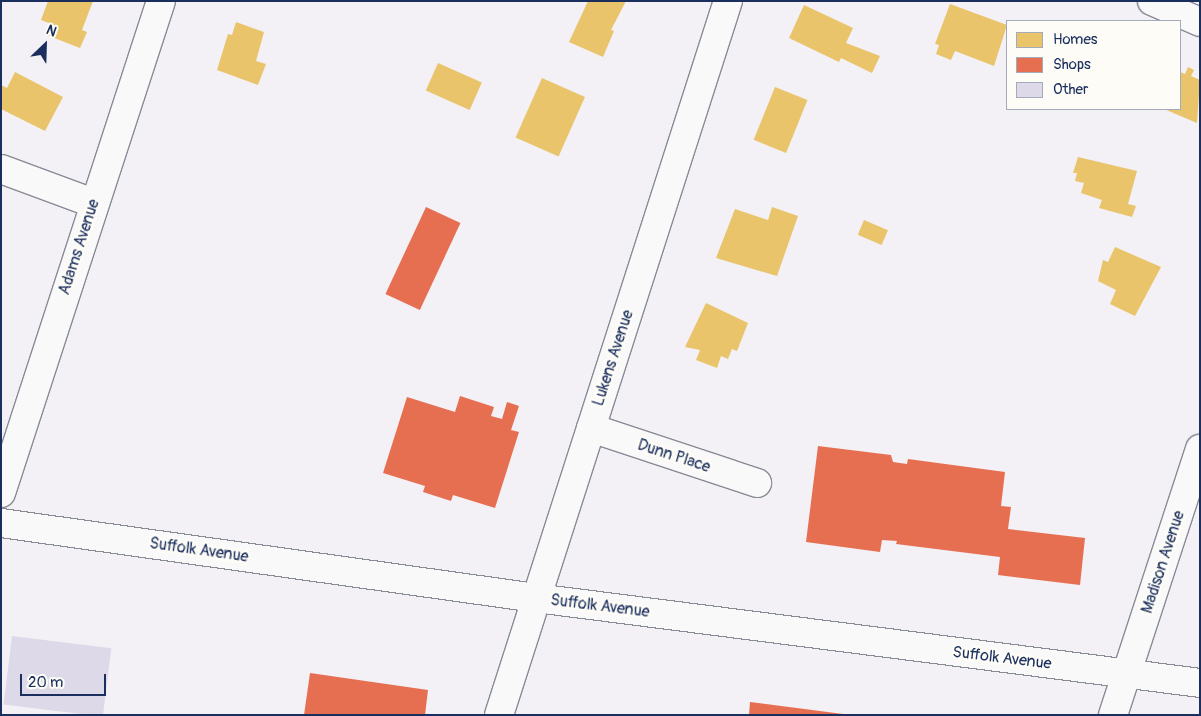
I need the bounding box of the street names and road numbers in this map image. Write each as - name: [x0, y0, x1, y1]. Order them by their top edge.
- street label: Adams Avenue: [55, 197, 103, 297]
- street label: Lukens Avenue: [588, 308, 638, 408]
- street label: Dunn Place: [635, 435, 713, 477]
- street label: Madison Avenue: [1137, 508, 1189, 616]
- street label: Suffolk Avenue: [148, 534, 250, 566]
- street label: Suffolk Avenue: [549, 590, 651, 622]
- street label: Suffolk Avenue: [951, 642, 1053, 674]

